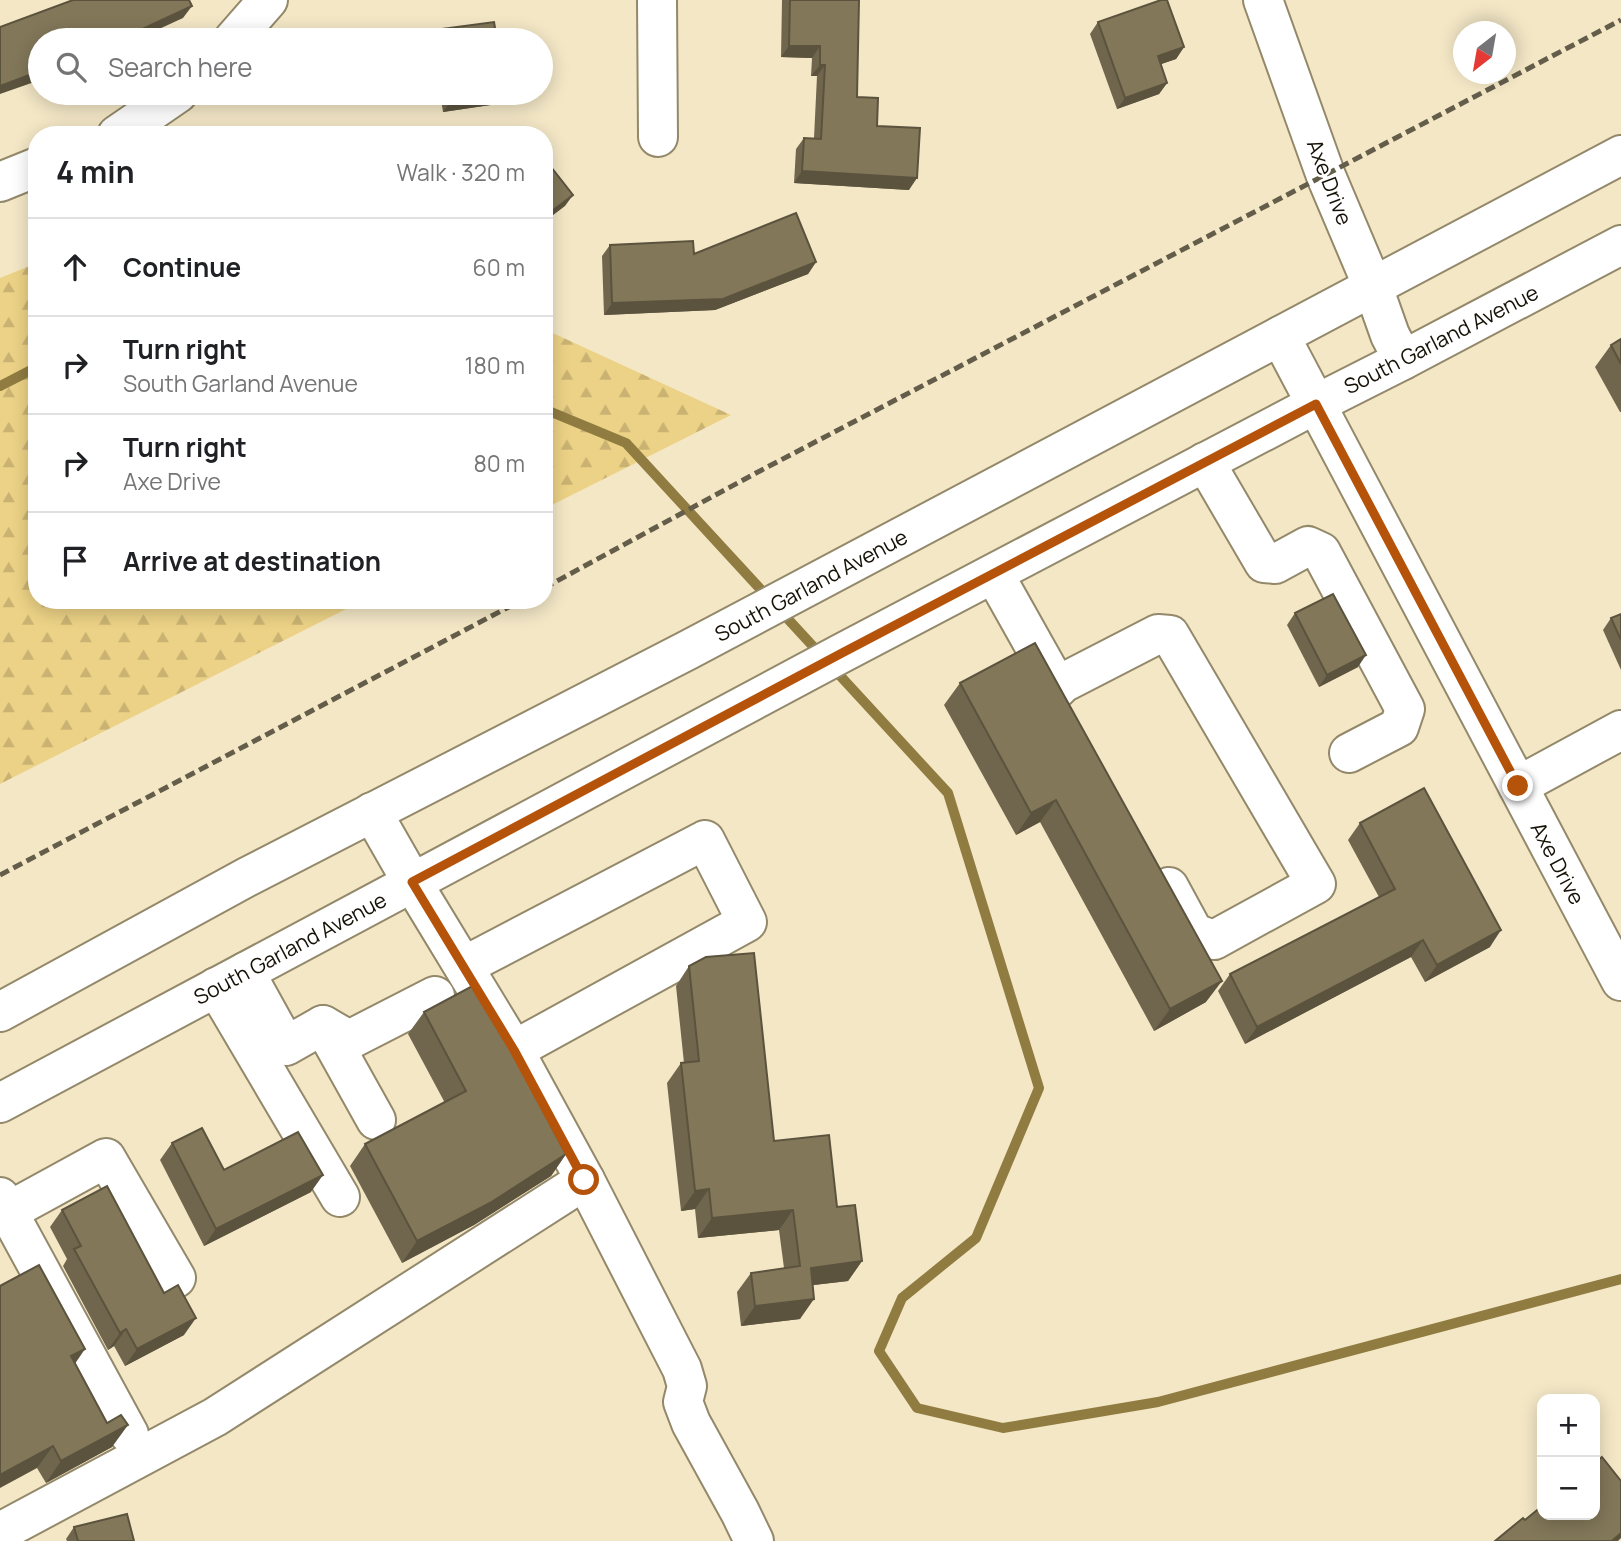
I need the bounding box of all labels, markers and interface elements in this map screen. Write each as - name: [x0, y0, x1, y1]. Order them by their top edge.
- north arrow: [1453, 21, 1516, 84]
- search box: [28, 28, 553, 105]
- icon: search: [52, 48, 90, 86]
- text: Search here: [108, 49, 253, 85]
- street label: Axe Drive: [1301, 135, 1359, 229]
- text: 4 min: [56, 151, 134, 192]
- text: Walk · 320 m: [397, 156, 525, 188]
- icon: ahead: [56, 248, 94, 286]
- text: Continue: [123, 249, 241, 285]
- text: 60 m: [473, 251, 525, 283]
- street label: South Garland Avenue: [1339, 278, 1543, 400]
- text: Turn right: [123, 331, 247, 367]
- icon: right: [56, 346, 94, 384]
- text: 180 m: [465, 349, 525, 381]
- text: South Garland Avenue: [123, 367, 358, 399]
- text: Turn right: [123, 429, 247, 465]
- icon: right: [56, 444, 94, 482]
- text: 80 m: [474, 447, 525, 479]
- text: Axe Drive: [123, 465, 221, 497]
- street label: South Garland Avenue: [710, 522, 912, 648]
- icon: arrive: [56, 542, 94, 580]
- text: Arrive at destination: [123, 543, 381, 579]
- route end: [1502, 770, 1533, 801]
- street label: Axe Drive: [1525, 817, 1591, 909]
- street label: South Garland Avenue: [189, 885, 391, 1011]
- route start: [568, 1164, 599, 1195]
- map controls: [1537, 1394, 1600, 1520]
- button: +: [1537, 1394, 1600, 1457]
- button: −: [1537, 1457, 1600, 1520]

